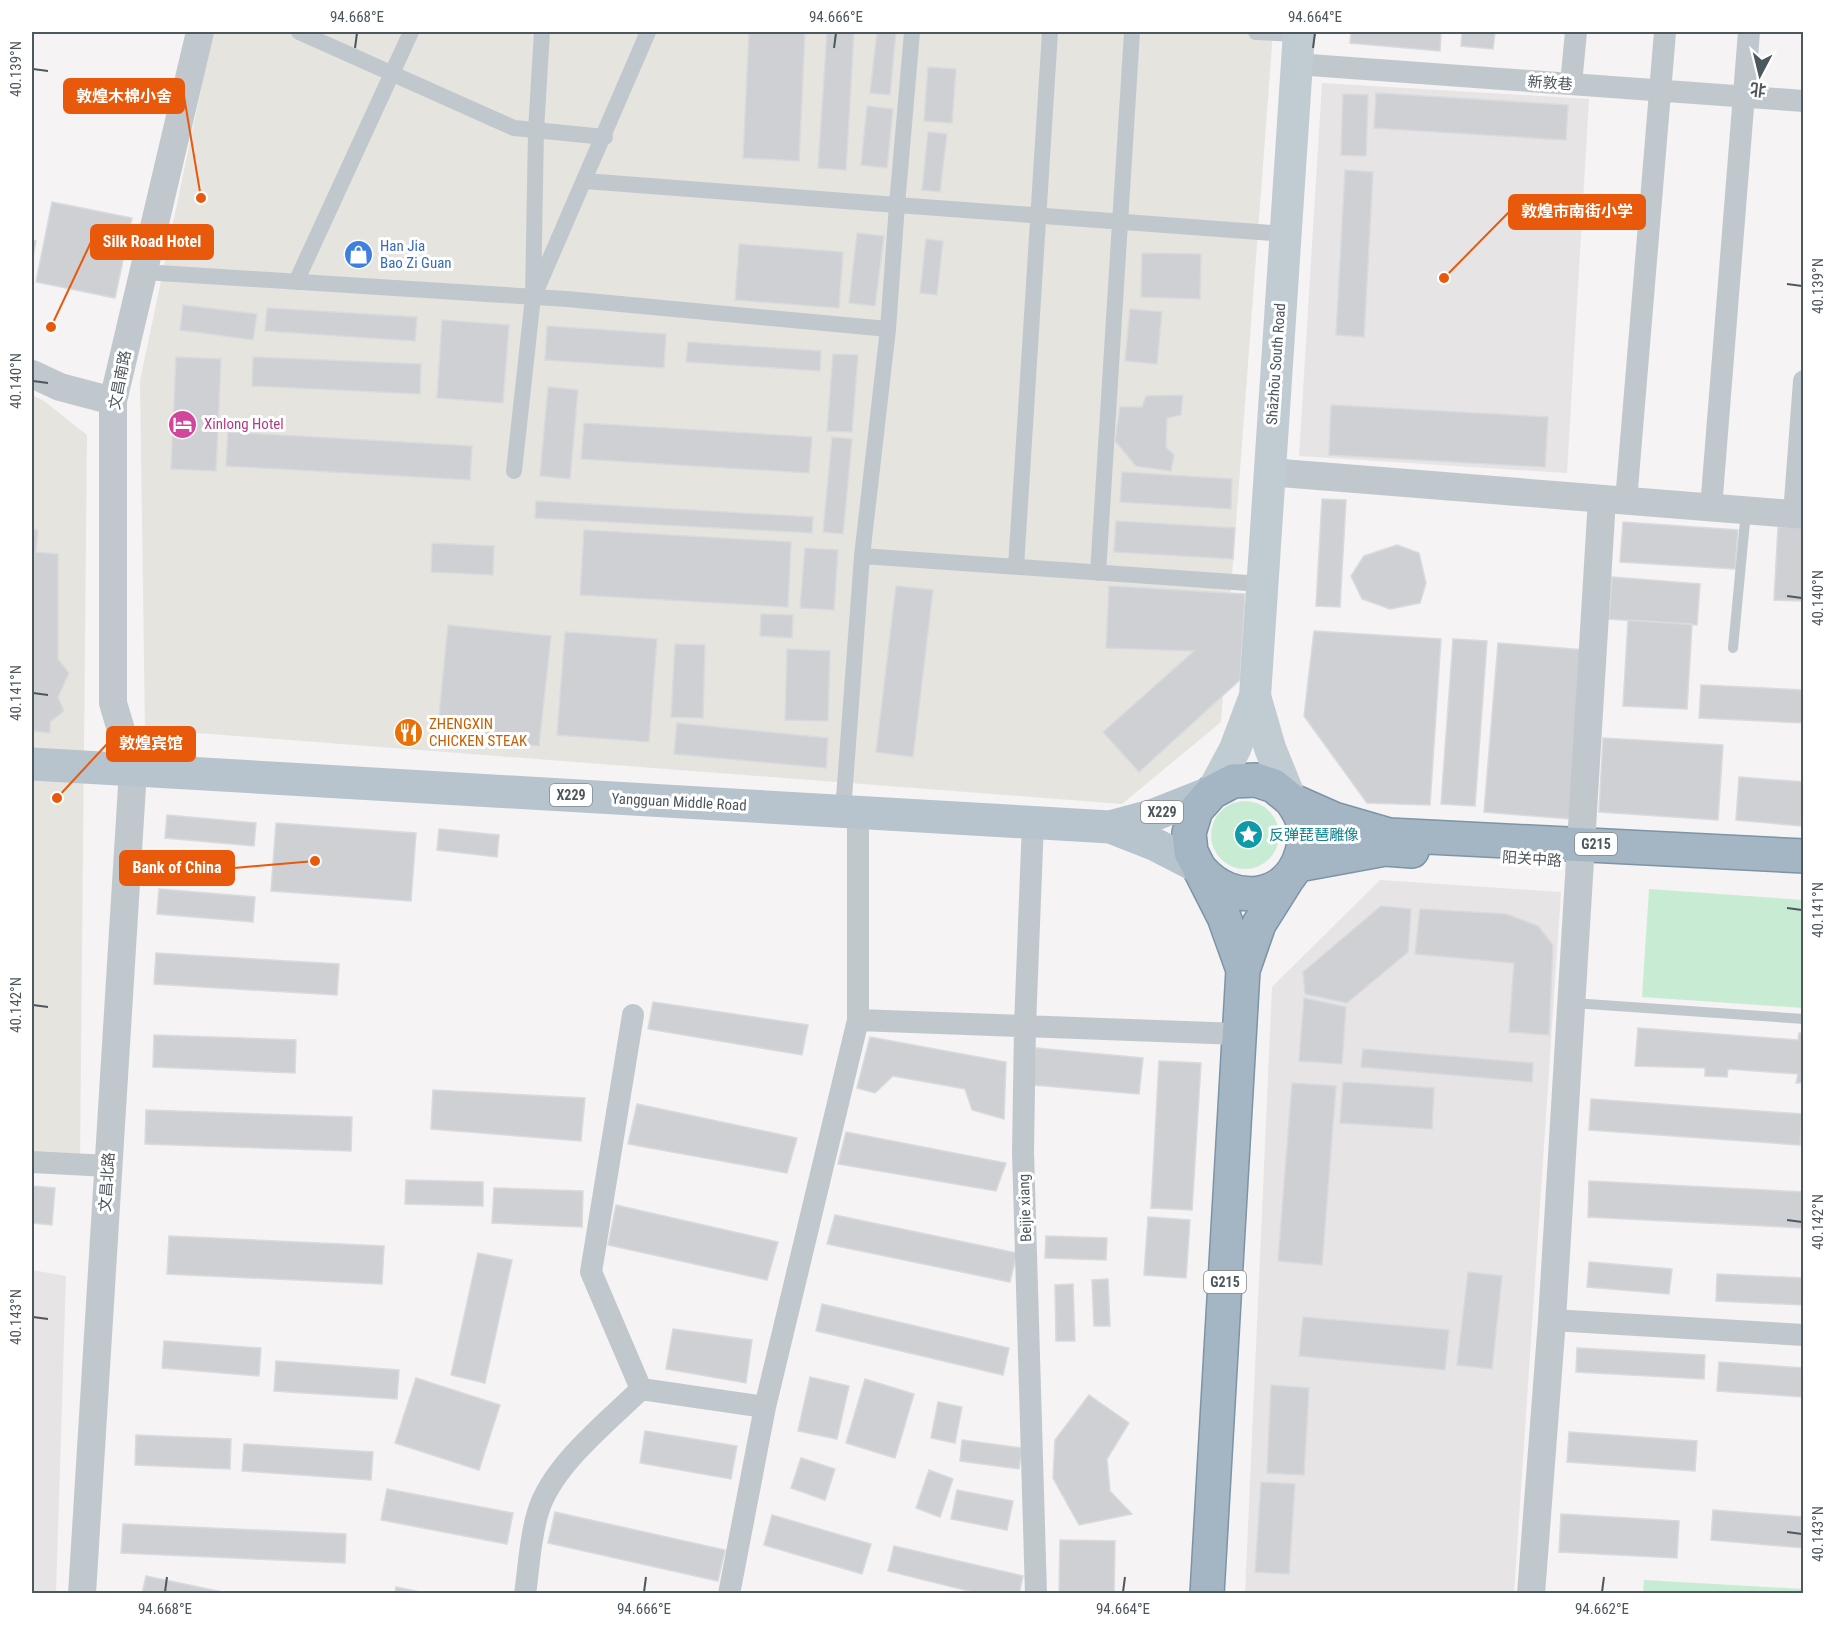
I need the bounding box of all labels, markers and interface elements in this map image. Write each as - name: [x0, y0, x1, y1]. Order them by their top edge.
- text: 94.668°E: [330, 8, 384, 26]
- text: 94.666°E: [809, 8, 863, 26]
- text: 94.664°E: [1288, 8, 1342, 26]
- text: 40.139°N: [7, 41, 25, 97]
- north arrow: [1730, 45, 1790, 105]
- street label: 新敦巷: [1527, 72, 1573, 94]
- callout: 敦煌木棉小舍: [64, 79, 184, 113]
- text: 北: [1749, 79, 1767, 100]
- text: 敦煌木棉小舍: [76, 87, 172, 106]
- callout: 敦煌市南街小学: [1509, 195, 1645, 229]
- text: 敦煌市南街小学: [1521, 202, 1633, 221]
- callout: Silk Road Hotel: [91, 225, 213, 259]
- text: Silk Road Hotel: [103, 232, 201, 251]
- place label: Han Jia Bao Zi Guan: [380, 237, 452, 272]
- shop icon: Han Jia Bao Zi Guan: [343, 239, 375, 271]
- text: 40.139°N: [1809, 258, 1827, 314]
- street label: Shāzhōu South Road: [1263, 302, 1289, 426]
- street label: 文昌南路: [105, 349, 135, 411]
- text: 40.140°N: [7, 353, 25, 409]
- hotel icon: Xinlong Hotel: [167, 408, 199, 440]
- place label: Xinlong Hotel: [204, 415, 284, 433]
- text: 40.140°N: [1809, 570, 1827, 626]
- text: 40.141°N: [7, 665, 25, 721]
- place label: ZHENGXIN CHICKEN STEAK: [429, 715, 528, 750]
- restaurant icon: ZHENGXIN CHICKEN STEAK: [392, 717, 424, 749]
- callout: 敦煌宾馆: [107, 727, 195, 761]
- text: 敦煌宾馆: [119, 734, 183, 753]
- road number: X229: [550, 784, 592, 806]
- street label: Yangguan Middle Road: [611, 789, 747, 815]
- road number: X229: [1141, 801, 1183, 823]
- place icon: 反弹琵琶雕像: [1232, 819, 1264, 851]
- place label: 反弹琵琶雕像: [1269, 826, 1359, 844]
- road number: G215: [1575, 833, 1617, 855]
- street label: 阳关中路: [1501, 848, 1563, 870]
- callout: Bank of China: [120, 851, 234, 885]
- text: Bank of China: [132, 858, 222, 877]
- text: 40.141°N: [1809, 882, 1827, 938]
- text: 40.142°N: [7, 977, 25, 1033]
- street label: 文昌北路: [96, 1151, 118, 1213]
- street label: Beijie xiang: [1015, 1174, 1035, 1242]
- text: 40.142°N: [1809, 1194, 1827, 1250]
- road number: G215: [1204, 1271, 1246, 1293]
- text: 40.143°N: [7, 1289, 25, 1345]
- text: 40.143°N: [1809, 1506, 1827, 1562]
- text: 94.668°E: [138, 1600, 192, 1618]
- text: 94.666°E: [617, 1600, 671, 1618]
- text: 94.664°E: [1096, 1600, 1150, 1618]
- text: 94.662°E: [1575, 1600, 1629, 1618]

